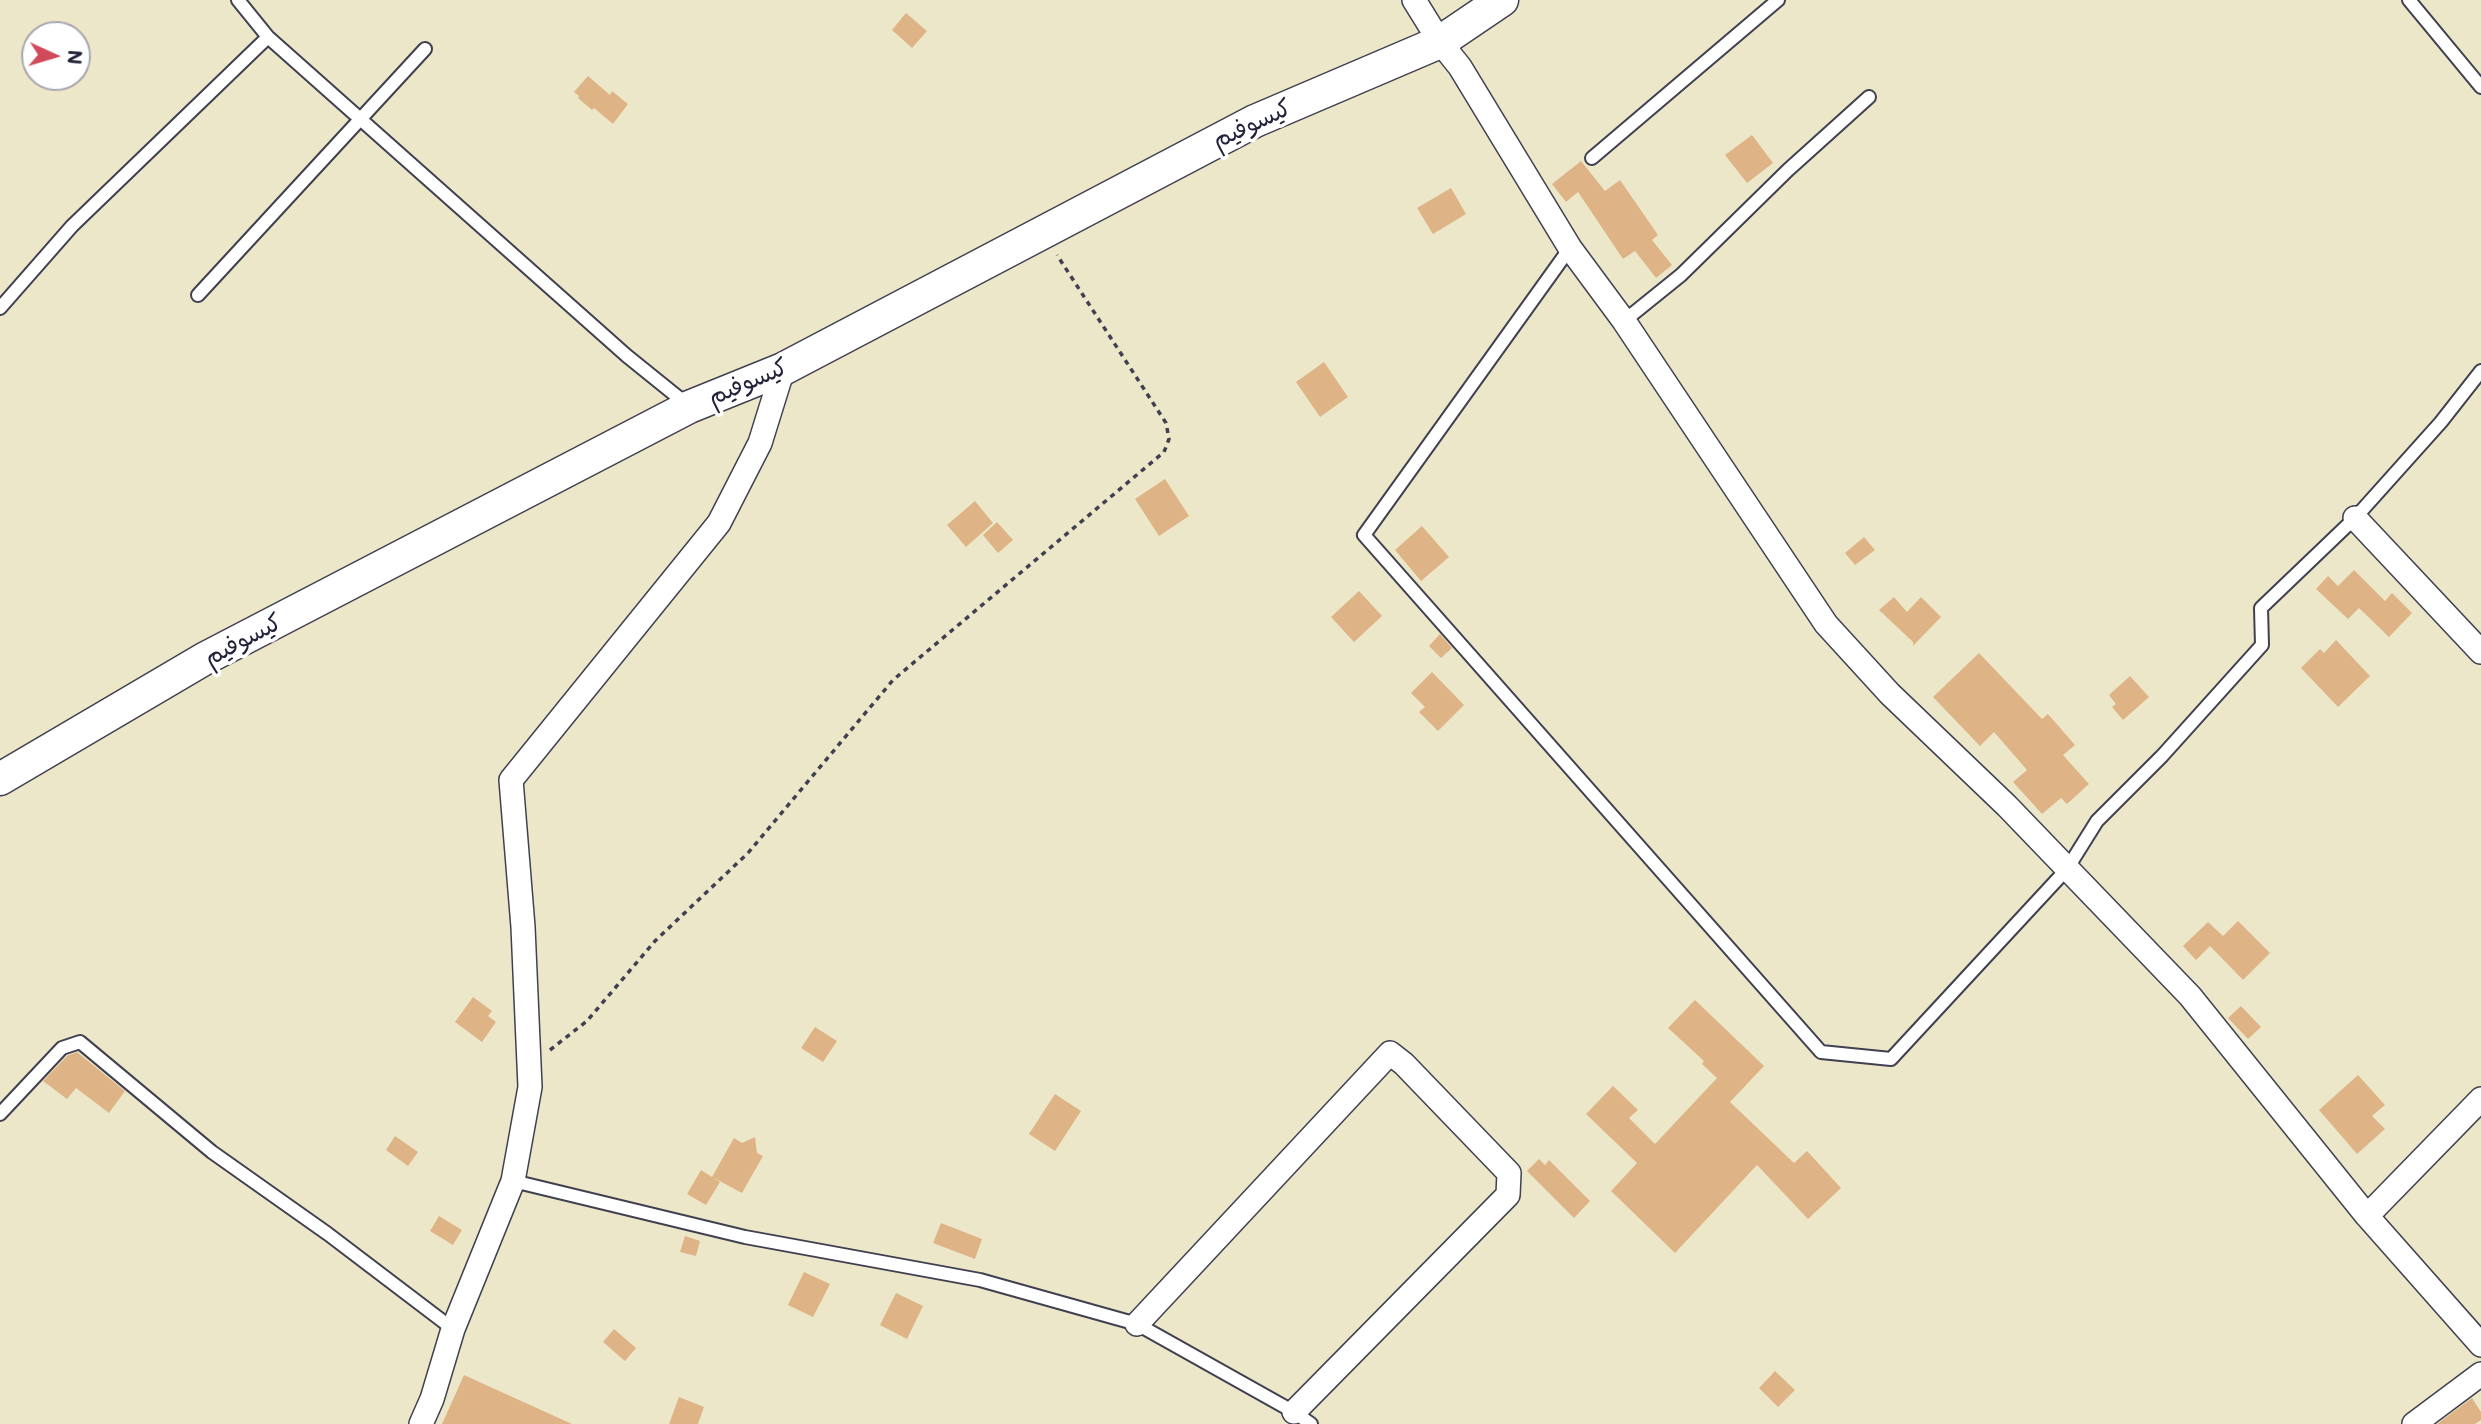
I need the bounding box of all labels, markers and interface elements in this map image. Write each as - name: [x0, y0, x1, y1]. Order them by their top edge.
- north arrow: [21, 21, 91, 91]
- text: N: [62, 49, 88, 65]
- street label: كيسوفيم: [1208, 93, 1296, 155]
- street label: كيسوفيم: [704, 352, 792, 412]
- street label: كيسوفيم: [199, 608, 287, 672]

